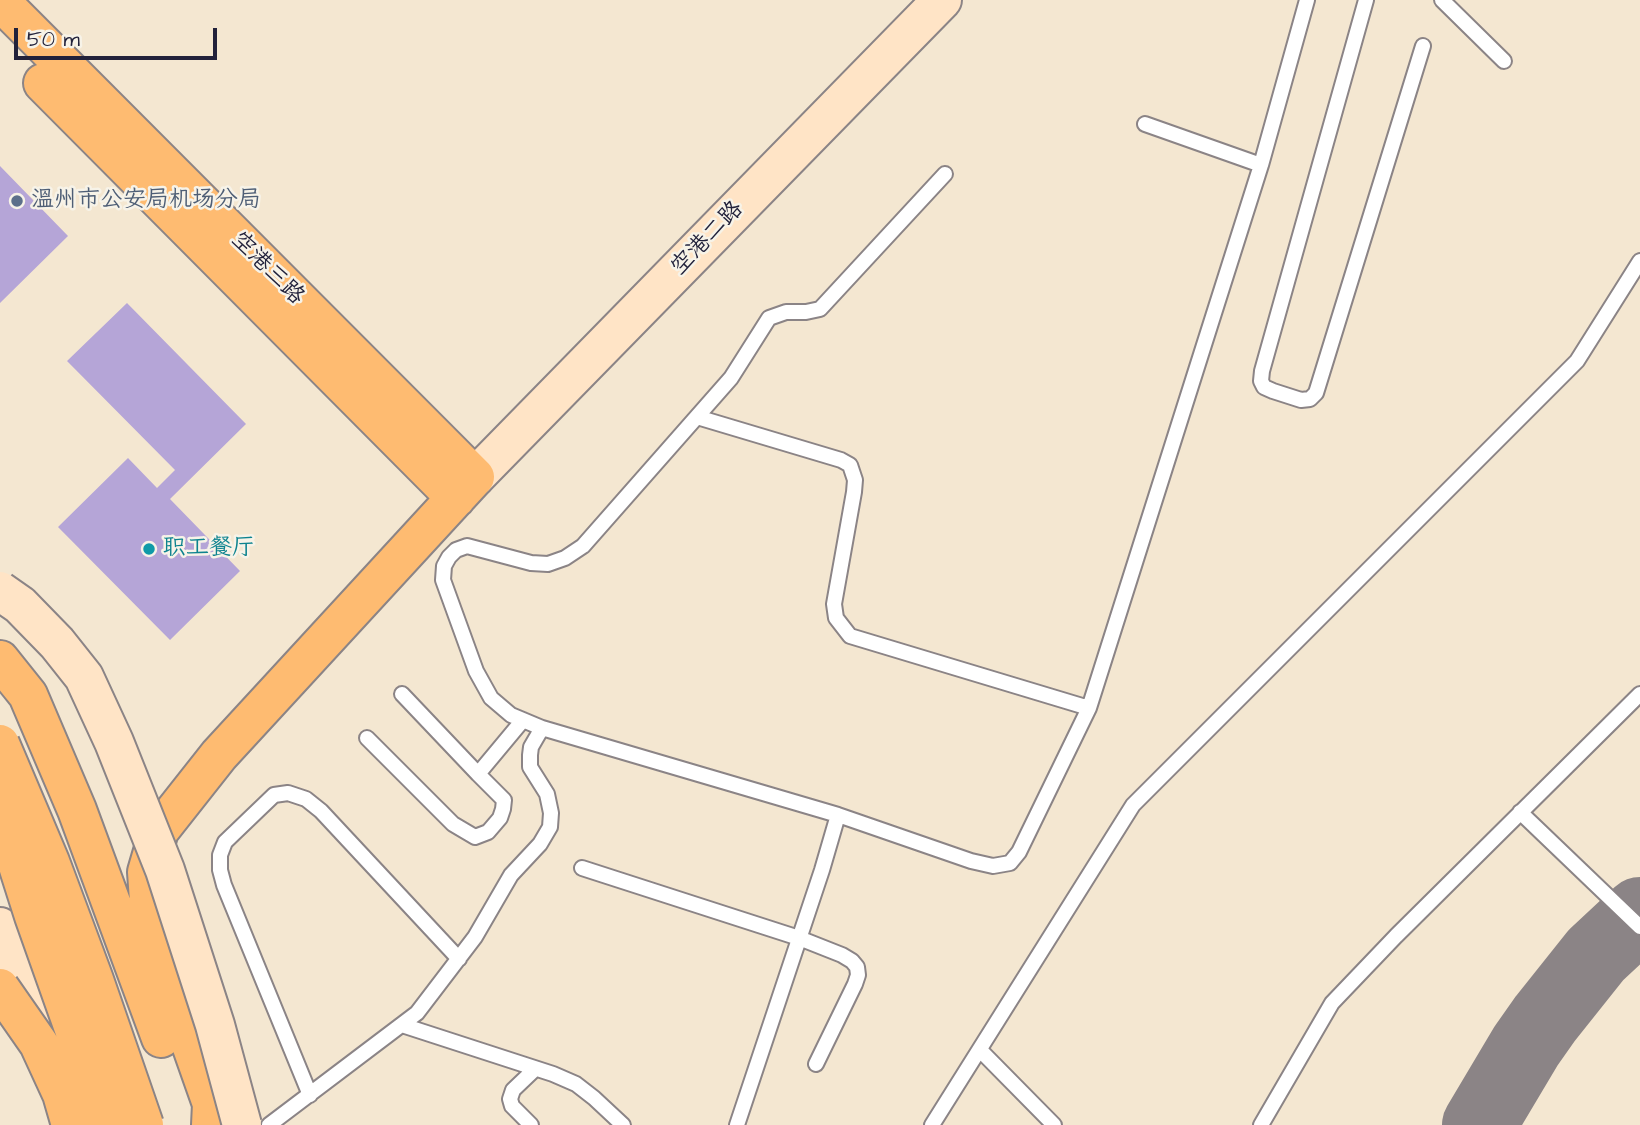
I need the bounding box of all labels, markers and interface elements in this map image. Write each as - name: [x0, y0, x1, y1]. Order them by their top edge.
- scale bar: [18, 14, 220, 58]
- text: 50 m: [27, 25, 80, 54]
- place label: 温州市公安局机场分局: [31, 187, 261, 215]
- marker: 温州市公安局机场分局: [9, 193, 25, 209]
- street label: 空港二路: [666, 196, 750, 282]
- street label: 空港三路: [225, 227, 309, 311]
- place label: 职工餐厅: [163, 535, 255, 563]
- marker: 职工餐厅: [141, 541, 157, 557]

